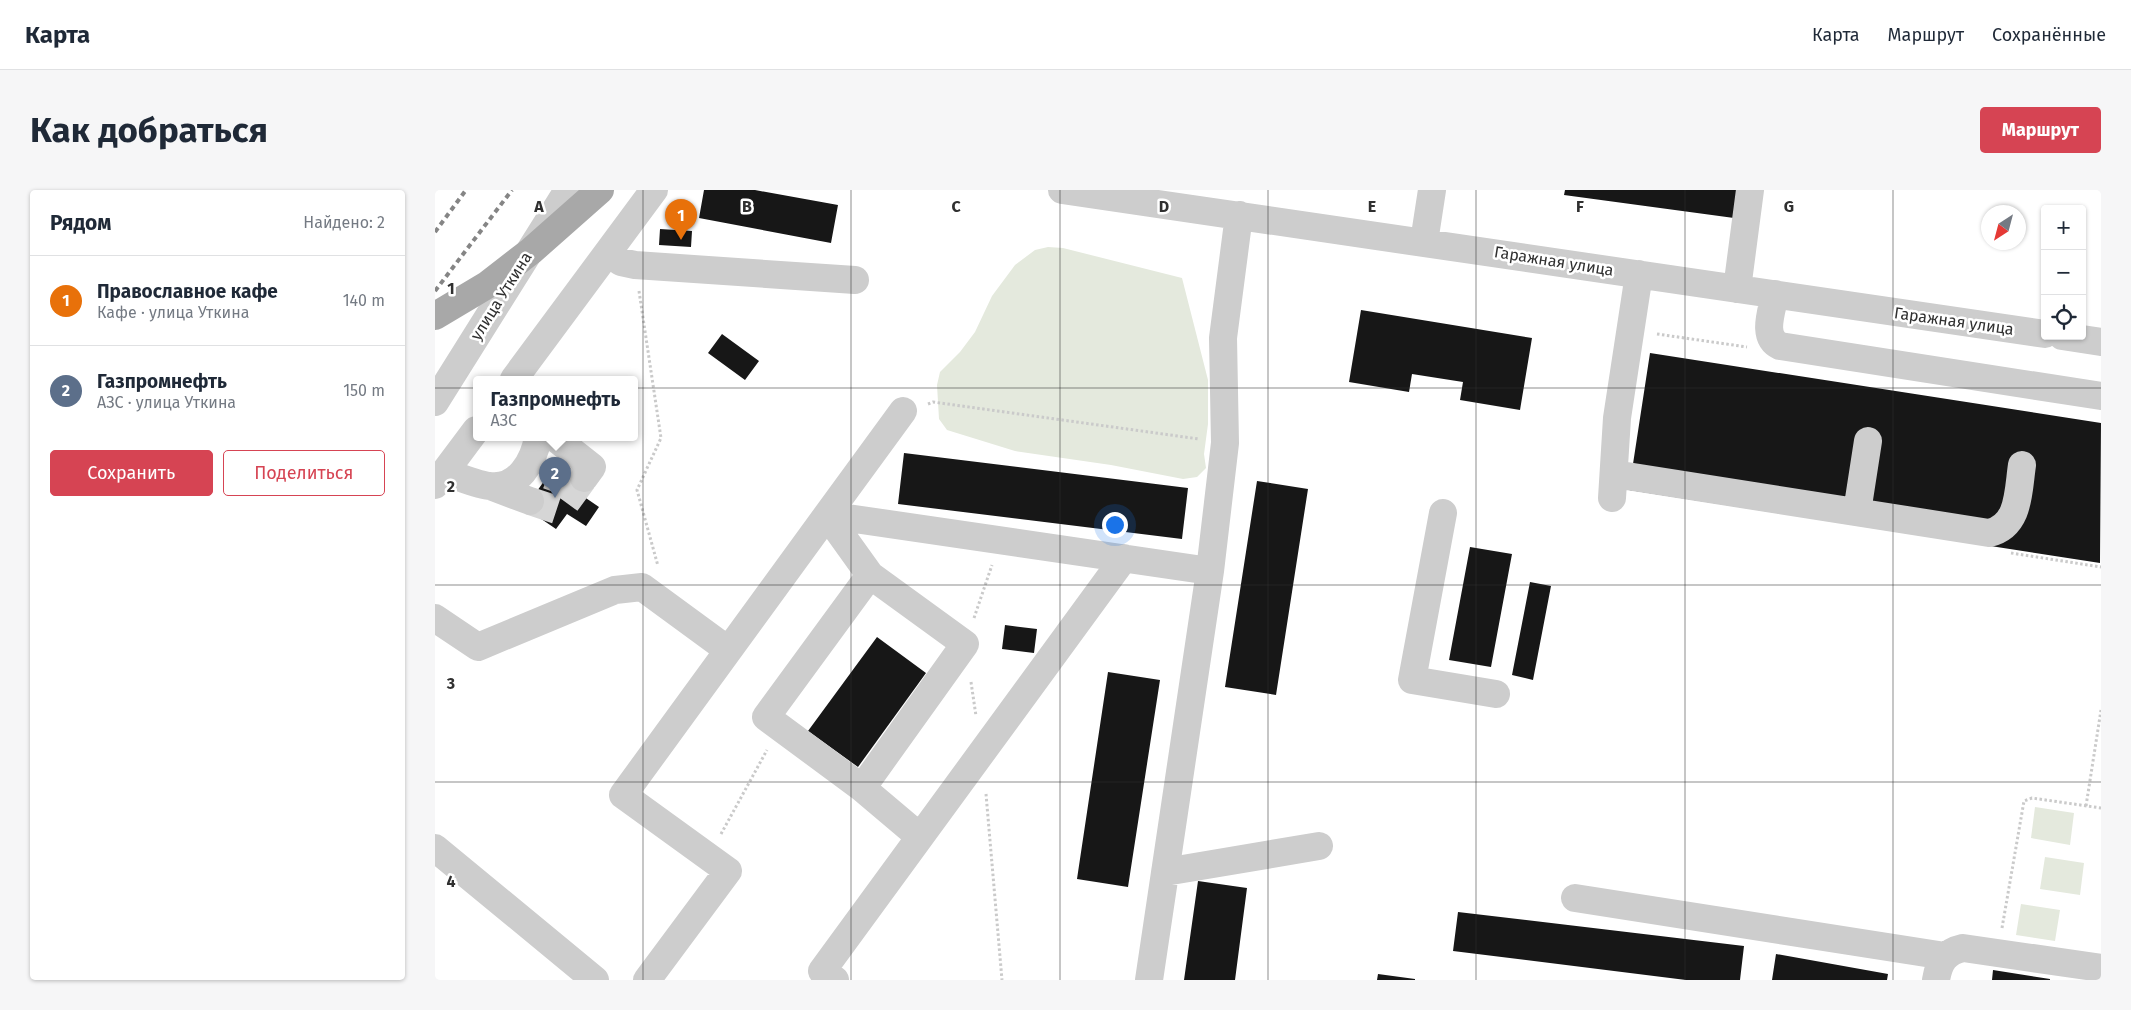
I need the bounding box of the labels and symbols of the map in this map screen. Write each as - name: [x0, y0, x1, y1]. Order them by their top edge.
- text: A: [533, 197, 544, 216]
- text: B: [742, 197, 752, 216]
- text: C: [951, 197, 961, 216]
- text: D: [1159, 197, 1169, 216]
- text: E: [1368, 197, 1376, 216]
- text: F: [1576, 197, 1584, 216]
- text: G: [1784, 197, 1794, 216]
- pin: 1: [665, 199, 697, 240]
- north arrow: [1981, 205, 2026, 250]
- street label: Гаражная улица: [1493, 242, 1615, 280]
- street label: улица Уткина: [466, 248, 536, 344]
- text: 1: [447, 279, 455, 298]
- street label: Гаражная улица: [1893, 303, 2015, 339]
- pin: 2: [539, 457, 571, 498]
- text: 2: [447, 477, 455, 496]
- your location: [1102, 512, 1128, 538]
- text: 3: [446, 674, 455, 693]
- text: 4: [446, 872, 456, 891]

